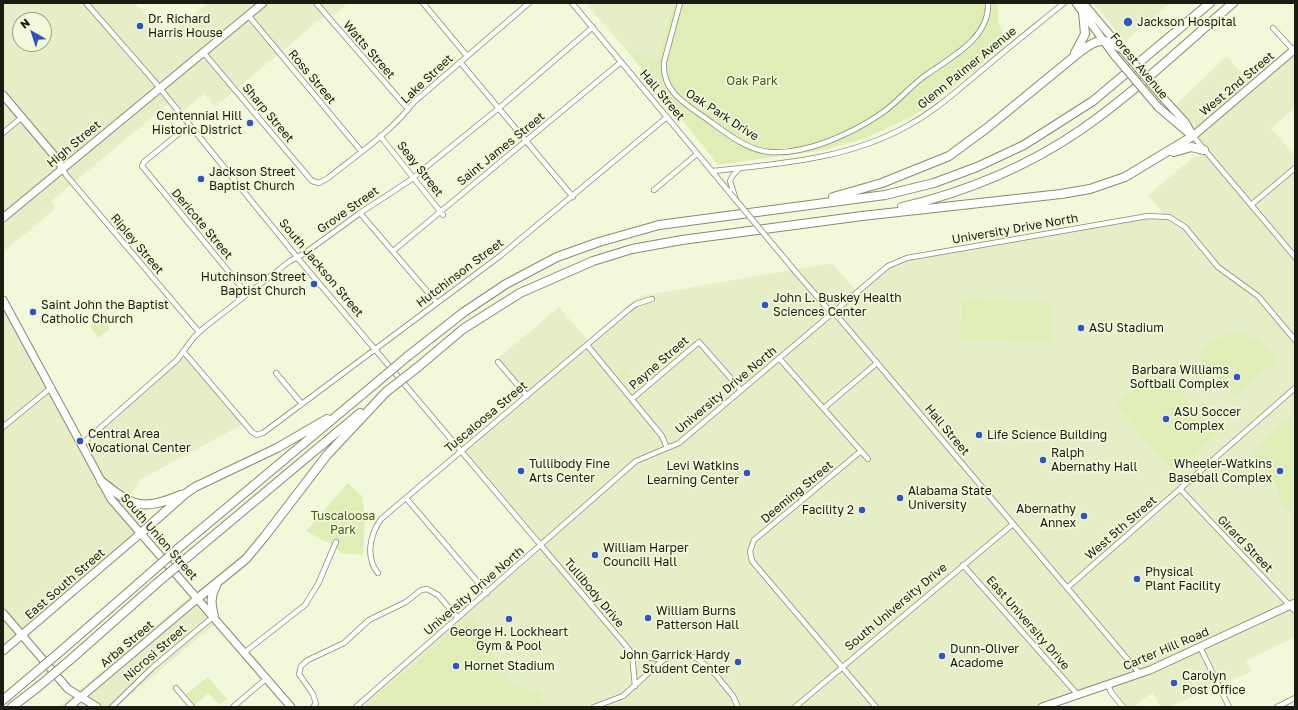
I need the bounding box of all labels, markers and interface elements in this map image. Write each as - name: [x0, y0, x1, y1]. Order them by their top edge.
- north arrow: [12, 12, 52, 52]
- place label: Dr. Richard Harris House: [148, 12, 223, 40]
- text: N: [17, 15, 32, 31]
- place label: Jackson Hospital: [1137, 15, 1236, 29]
- marker: Jackson Hospital: [1122, 16, 1134, 28]
- street label: Watts Street: [340, 18, 398, 82]
- marker: Dr. Richard Harris House: [135, 21, 145, 31]
- street label: Glenn Palmer Avenue: [915, 24, 1019, 112]
- street label: Forest Avenue: [1107, 30, 1171, 102]
- street label: Ross Street: [285, 47, 339, 107]
- street label: West 2nd Street: [1197, 49, 1277, 119]
- street label: Lake Street: [398, 51, 456, 107]
- street label: Hall Street: [637, 67, 687, 123]
- park label: Oak Park: [726, 74, 778, 88]
- street label: Sharp Street: [239, 81, 297, 145]
- street label: Oak Park Drive: [683, 86, 761, 144]
- place label: Centennial Hill Historic District: [152, 109, 242, 137]
- street label: Saint James Street: [454, 109, 548, 189]
- street label: High Street: [44, 117, 104, 171]
- marker: Centennial Hill Historic District: [245, 118, 255, 128]
- street label: Seay Street: [394, 138, 446, 200]
- place label: Jackson Street Baptist Church: [209, 165, 295, 193]
- marker: Jackson Street Baptist Church: [196, 174, 206, 184]
- street label: Grove Street: [314, 183, 382, 237]
- street label: Dericote Street: [168, 186, 236, 262]
- street label: Ripley Street: [108, 211, 166, 277]
- street label: University Drive North: [951, 211, 1079, 247]
- street label: South Jackson Street: [276, 216, 366, 320]
- street label: Hutchinson Street: [414, 236, 506, 310]
- place label: Hutchinson Street Baptist Church: [201, 270, 306, 298]
- marker: Hutchinson Street Baptist Church: [309, 279, 319, 289]
- place label: John L. Buskey Health Sciences Center: [773, 291, 902, 319]
- place label: Saint John the Baptist Catholic Church: [41, 298, 169, 326]
- marker: John L. Buskey Health Sciences Center: [760, 300, 770, 310]
- marker: Saint John the Baptist Catholic Church: [28, 307, 38, 317]
- place label: ASU Stadium: [1089, 321, 1164, 335]
- marker: ASU Stadium: [1076, 323, 1086, 333]
- street label: Payne Street: [626, 333, 692, 393]
- street label: University Drive North: [672, 343, 780, 437]
- place label: Barbara Williams Softball Complex: [1130, 363, 1229, 391]
- marker: Barbara Williams Softball Complex: [1232, 372, 1242, 382]
- street label: Tuscaloosa Street: [442, 378, 530, 456]
- street label: Hall Street: [922, 402, 972, 458]
- place label: ASU Soccer Complex: [1174, 405, 1241, 433]
- marker: ASU Soccer Complex: [1161, 414, 1171, 424]
- place label: Central Area Vocational Center: [88, 427, 191, 455]
- place label: Life Science Building: [987, 428, 1107, 442]
- marker: Life Science Building: [974, 430, 984, 440]
- marker: Central Area Vocational Center: [75, 436, 85, 446]
- place label: Ralph Abernathy Hall: [1051, 446, 1137, 474]
- marker: Ralph Abernathy Hall: [1038, 455, 1048, 465]
- place label: Tullibody Fine Arts Center: [529, 457, 610, 485]
- place label: Wheeler-Watkins Baseball Complex: [1169, 457, 1272, 485]
- street label: Deeming Street: [758, 458, 836, 526]
- place label: Levi Watkins Learning Center: [647, 459, 739, 487]
- marker: Tullibody Fine Arts Center: [516, 466, 526, 476]
- marker: Wheeler-Watkins Baseball Complex: [1275, 466, 1285, 476]
- marker: Levi Watkins Learning Center: [742, 468, 752, 478]
- place label: Alabama State University: [908, 484, 992, 512]
- street label: South Union Street: [118, 491, 200, 583]
- marker: Alabama State University: [895, 493, 905, 503]
- street label: West 5th Street: [1082, 493, 1160, 563]
- place label: Abernathy Annex: [1016, 502, 1076, 530]
- place label: Facility 2: [802, 503, 854, 517]
- marker: Facility 2: [857, 505, 867, 515]
- park label: Tuscaloosa Park: [311, 509, 375, 537]
- marker: Abernathy Annex: [1079, 511, 1089, 521]
- street label: Girard Street: [1214, 513, 1276, 575]
- place label: William Harper Councill Hall: [603, 541, 689, 569]
- street label: University Drive North: [421, 544, 527, 638]
- street label: East South Street: [22, 545, 108, 623]
- marker: William Harper Councill Hall: [590, 550, 600, 560]
- street label: Tullibody Drive: [561, 555, 627, 631]
- street label: South University Drive: [842, 560, 950, 654]
- place label: Physical Plant Facility: [1145, 565, 1221, 593]
- street label: East University Drive: [983, 573, 1073, 673]
- marker: Physical Plant Facility: [1132, 574, 1142, 584]
- place label: William Burns Patterson Hall: [656, 604, 739, 632]
- marker: William Burns Patterson Hall: [643, 613, 653, 623]
- marker: George H. Lockheart Gym & Pool: [504, 614, 514, 624]
- street label: Arba Street: [97, 617, 157, 671]
- street label: Nicrosi Street: [121, 622, 189, 684]
- street label: Carter Hill Road: [1121, 624, 1211, 674]
- place label: George H. Lockheart Gym & Pool: [450, 625, 568, 653]
- place label: Dunn-Oliver Acadome: [950, 642, 1019, 670]
- place label: John Garrick Hardy Student Center: [620, 648, 730, 676]
- marker: Dunn-Oliver Acadome: [937, 651, 947, 661]
- marker: John Garrick Hardy Student Center: [733, 657, 743, 667]
- place label: Hornet Stadium: [464, 659, 555, 673]
- marker: Hornet Stadium: [451, 661, 461, 671]
- place label: Carolyn Post Office: [1182, 669, 1246, 697]
- marker: Carolyn Post Office: [1169, 678, 1179, 688]

